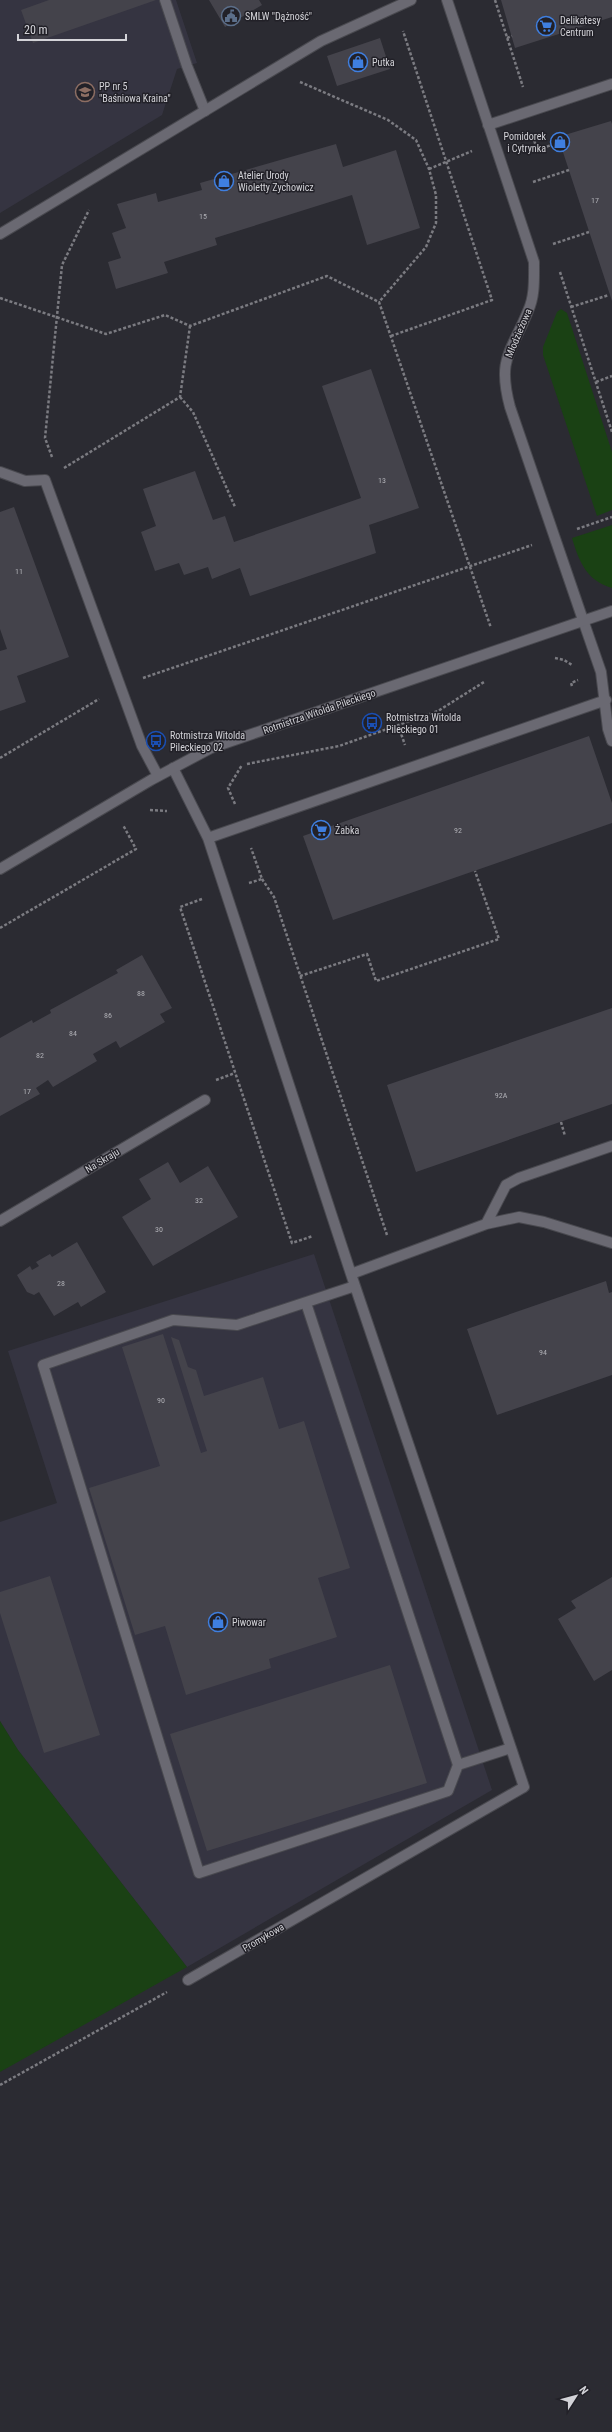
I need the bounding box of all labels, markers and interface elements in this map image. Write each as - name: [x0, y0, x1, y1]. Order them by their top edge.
- public building icon: SMLW "Dążność": [220, 5, 242, 27]
- place label: SMLW "Dążność": [245, 11, 312, 22]
- supermarket icon: Delikatesy Centrum: [535, 15, 557, 37]
- place label: Delikatesy Centrum: [560, 15, 601, 38]
- scale bar: [18, 16, 126, 42]
- text: 20 m: [24, 23, 48, 37]
- shop icon: Putka: [347, 51, 369, 73]
- place label: Putka: [372, 57, 395, 68]
- school or university icon: PP nr 5 "Baśniowa Kraina": [74, 81, 96, 103]
- place label: PP nr 5 "Baśniowa Kraina": [99, 81, 171, 104]
- place label: Pomidorek i Cytrynka: [504, 131, 546, 154]
- shop icon: Pomidorek i Cytrynka: [549, 131, 571, 153]
- shop icon: Atelier Urody Wioletty Zychowicz: [213, 170, 235, 192]
- place label: Atelier Urody Wioletty Zychowicz: [238, 170, 314, 193]
- house number: 17: [591, 196, 599, 205]
- house number: 15: [199, 212, 207, 221]
- street label: Młodzieżowa: [503, 307, 534, 359]
- house number: 13: [378, 476, 386, 485]
- house number: 11: [15, 567, 23, 576]
- street label: Rotmistrza Witolda Pileckiego: [262, 687, 377, 736]
- bus stop icon: Rotmistrza Witolda Pileckiego 01: [361, 712, 383, 734]
- place label: Rotmistrza Witolda Pileckiego 01: [386, 712, 461, 735]
- bus stop icon: Rotmistrza Witolda Pileckiego 02: [145, 730, 167, 752]
- place label: Rotmistrza Witolda Pileckiego 02: [170, 730, 245, 753]
- supermarket icon: Żabka: [310, 819, 332, 841]
- place label: Żabka: [335, 824, 359, 836]
- house number: 92: [454, 826, 462, 835]
- house number: 88: [137, 989, 145, 998]
- house number: 86: [104, 1011, 112, 1020]
- house number: 84: [69, 1029, 77, 1038]
- house number: 82: [36, 1051, 44, 1060]
- house number: 17: [23, 1087, 31, 1096]
- house number: 92A: [495, 1091, 508, 1100]
- street label: Na Skraju: [83, 1146, 121, 1175]
- house number: 32: [195, 1196, 203, 1205]
- house number: 30: [155, 1225, 163, 1234]
- house number: 28: [57, 1279, 65, 1288]
- house number: 94: [539, 1348, 547, 1357]
- house number: 90: [157, 1396, 165, 1405]
- shop icon: Piwowar: [207, 1611, 229, 1633]
- place label: Piwowar: [232, 1617, 266, 1628]
- street label: Promykowa: [241, 1921, 286, 1954]
- north arrow: [556, 2376, 596, 2416]
- text: N: [576, 2384, 591, 2397]

